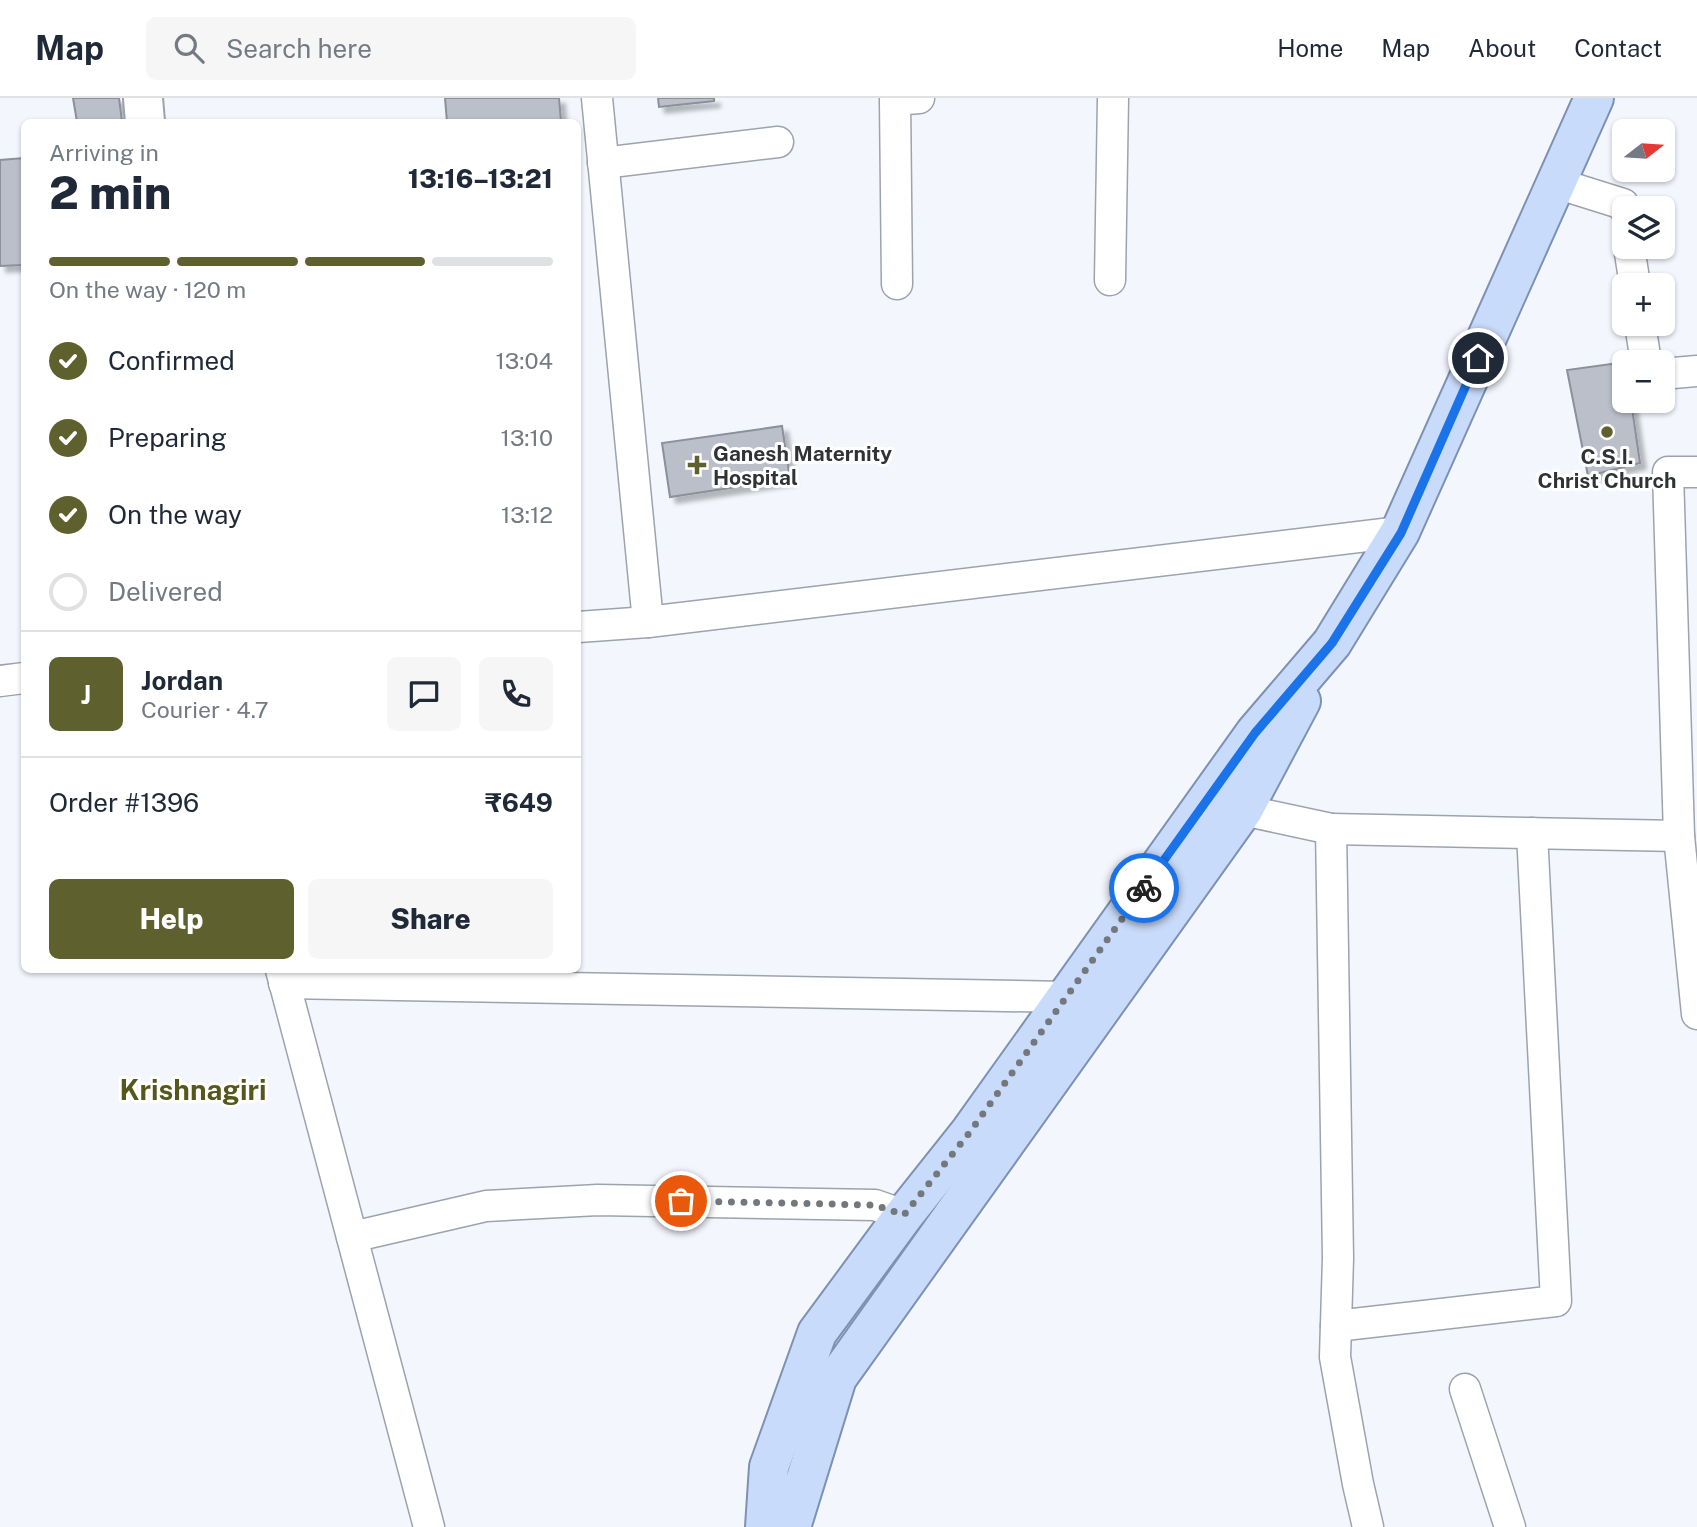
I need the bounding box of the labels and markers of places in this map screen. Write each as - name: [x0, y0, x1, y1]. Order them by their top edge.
- pin: [1448, 328, 1508, 388]
- marker: C.S.I. Christ Church: [1599, 424, 1615, 440]
- place label: Ganesh Maternity Hospital: [713, 441, 892, 490]
- place label: C.S.I. Christ Church: [1538, 444, 1676, 493]
- marker: Ganesh Maternity Hospital: [687, 455, 707, 475]
- pin: [651, 1171, 711, 1231]

